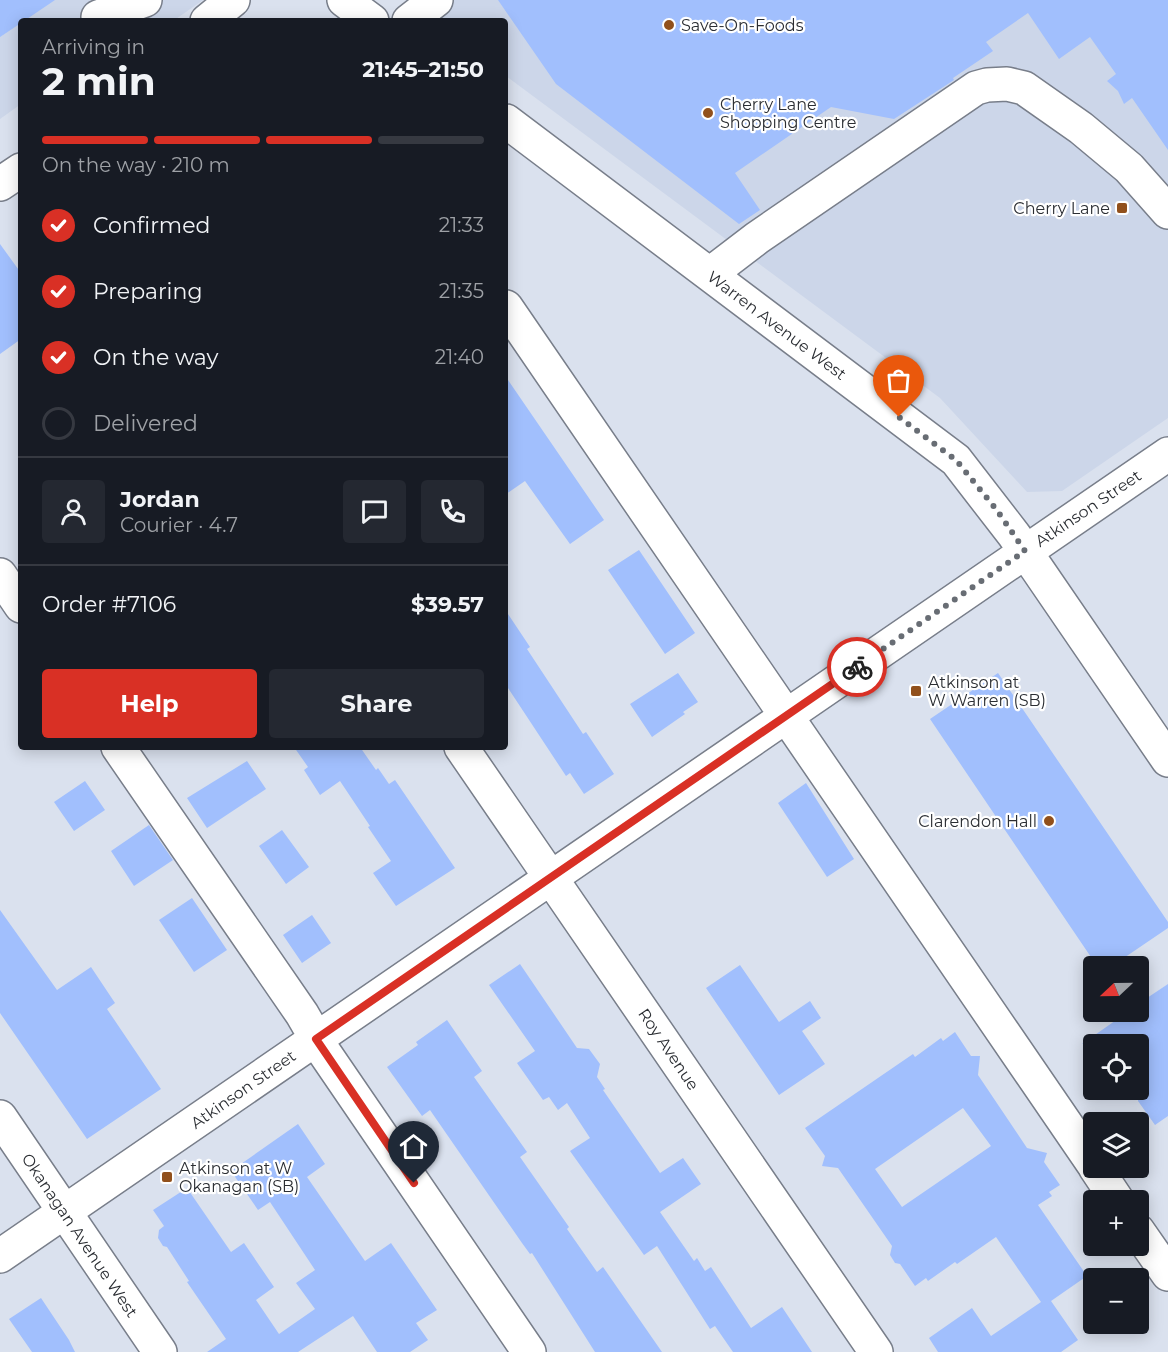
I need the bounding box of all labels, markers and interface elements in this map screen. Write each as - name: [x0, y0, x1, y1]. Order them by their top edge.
- place label: Save-On-Foods: [681, 16, 804, 35]
- marker: Save-On-Foods: [662, 18, 676, 32]
- text: Arriving in: [42, 35, 145, 59]
- text: 21:45–21:50: [362, 56, 484, 83]
- text: 2 min: [42, 57, 156, 105]
- place label: Cherry Lane Shopping Centre: [720, 95, 857, 132]
- marker: Cherry Lane Shopping Centre: [701, 106, 715, 120]
- text: On the way · 210 m: [42, 153, 230, 177]
- place label: Cherry Lane: [1013, 199, 1110, 218]
- marker: Cherry Lane: [1115, 201, 1129, 215]
- icon: check: [42, 209, 75, 242]
- text: Confirmed: [93, 212, 210, 239]
- text: 21:33: [439, 213, 484, 237]
- street label: Warren Avenue West: [704, 267, 850, 384]
- icon: check: [42, 275, 75, 308]
- text: Preparing: [93, 278, 202, 305]
- text: 21:35: [439, 279, 484, 303]
- icon: check: [42, 341, 75, 374]
- text: On the way: [93, 344, 218, 371]
- text: 21:40: [435, 345, 484, 369]
- pin: [873, 355, 924, 417]
- icon: bag: [882, 364, 915, 397]
- text: Delivered: [93, 410, 198, 437]
- street label: Atkinson Street: [1032, 466, 1145, 551]
- button: person: [42, 480, 105, 543]
- button: chat: [343, 480, 406, 543]
- button: phone: [421, 480, 484, 543]
- text: Jordan: [120, 486, 200, 513]
- text: Courier · 4.7: [120, 513, 238, 537]
- text: Order #7106: [42, 591, 176, 618]
- text: $39.57: [411, 591, 484, 618]
- courier: [827, 637, 887, 697]
- icon: bike: [841, 651, 874, 684]
- button: Help: [42, 669, 257, 738]
- button: Share: [269, 669, 484, 738]
- place label: Atkinson at W Warren (SB): [928, 673, 1046, 710]
- marker: Atkinson at W Warren (SB): [909, 684, 923, 698]
- place label: Clarendon Hall: [918, 812, 1037, 831]
- marker: Clarendon Hall: [1042, 814, 1056, 828]
- north arrow: [1083, 956, 1149, 1022]
- map controls: [1083, 956, 1149, 1334]
- street label: Roy Avenue: [634, 1005, 703, 1094]
- button: locate: [1083, 1034, 1149, 1100]
- street label: Atkinson Street: [187, 1046, 300, 1133]
- button: layers: [1083, 1112, 1149, 1178]
- pin: [388, 1121, 439, 1183]
- icon: home: [397, 1130, 430, 1163]
- street label: Okanagan Avenue West: [18, 1150, 142, 1321]
- place label: Atkinson at W Okanagan (SB): [179, 1159, 299, 1196]
- marker: Atkinson at W Okanagan (SB): [160, 1170, 174, 1184]
- button: +: [1083, 1190, 1149, 1256]
- button: −: [1083, 1268, 1149, 1334]

